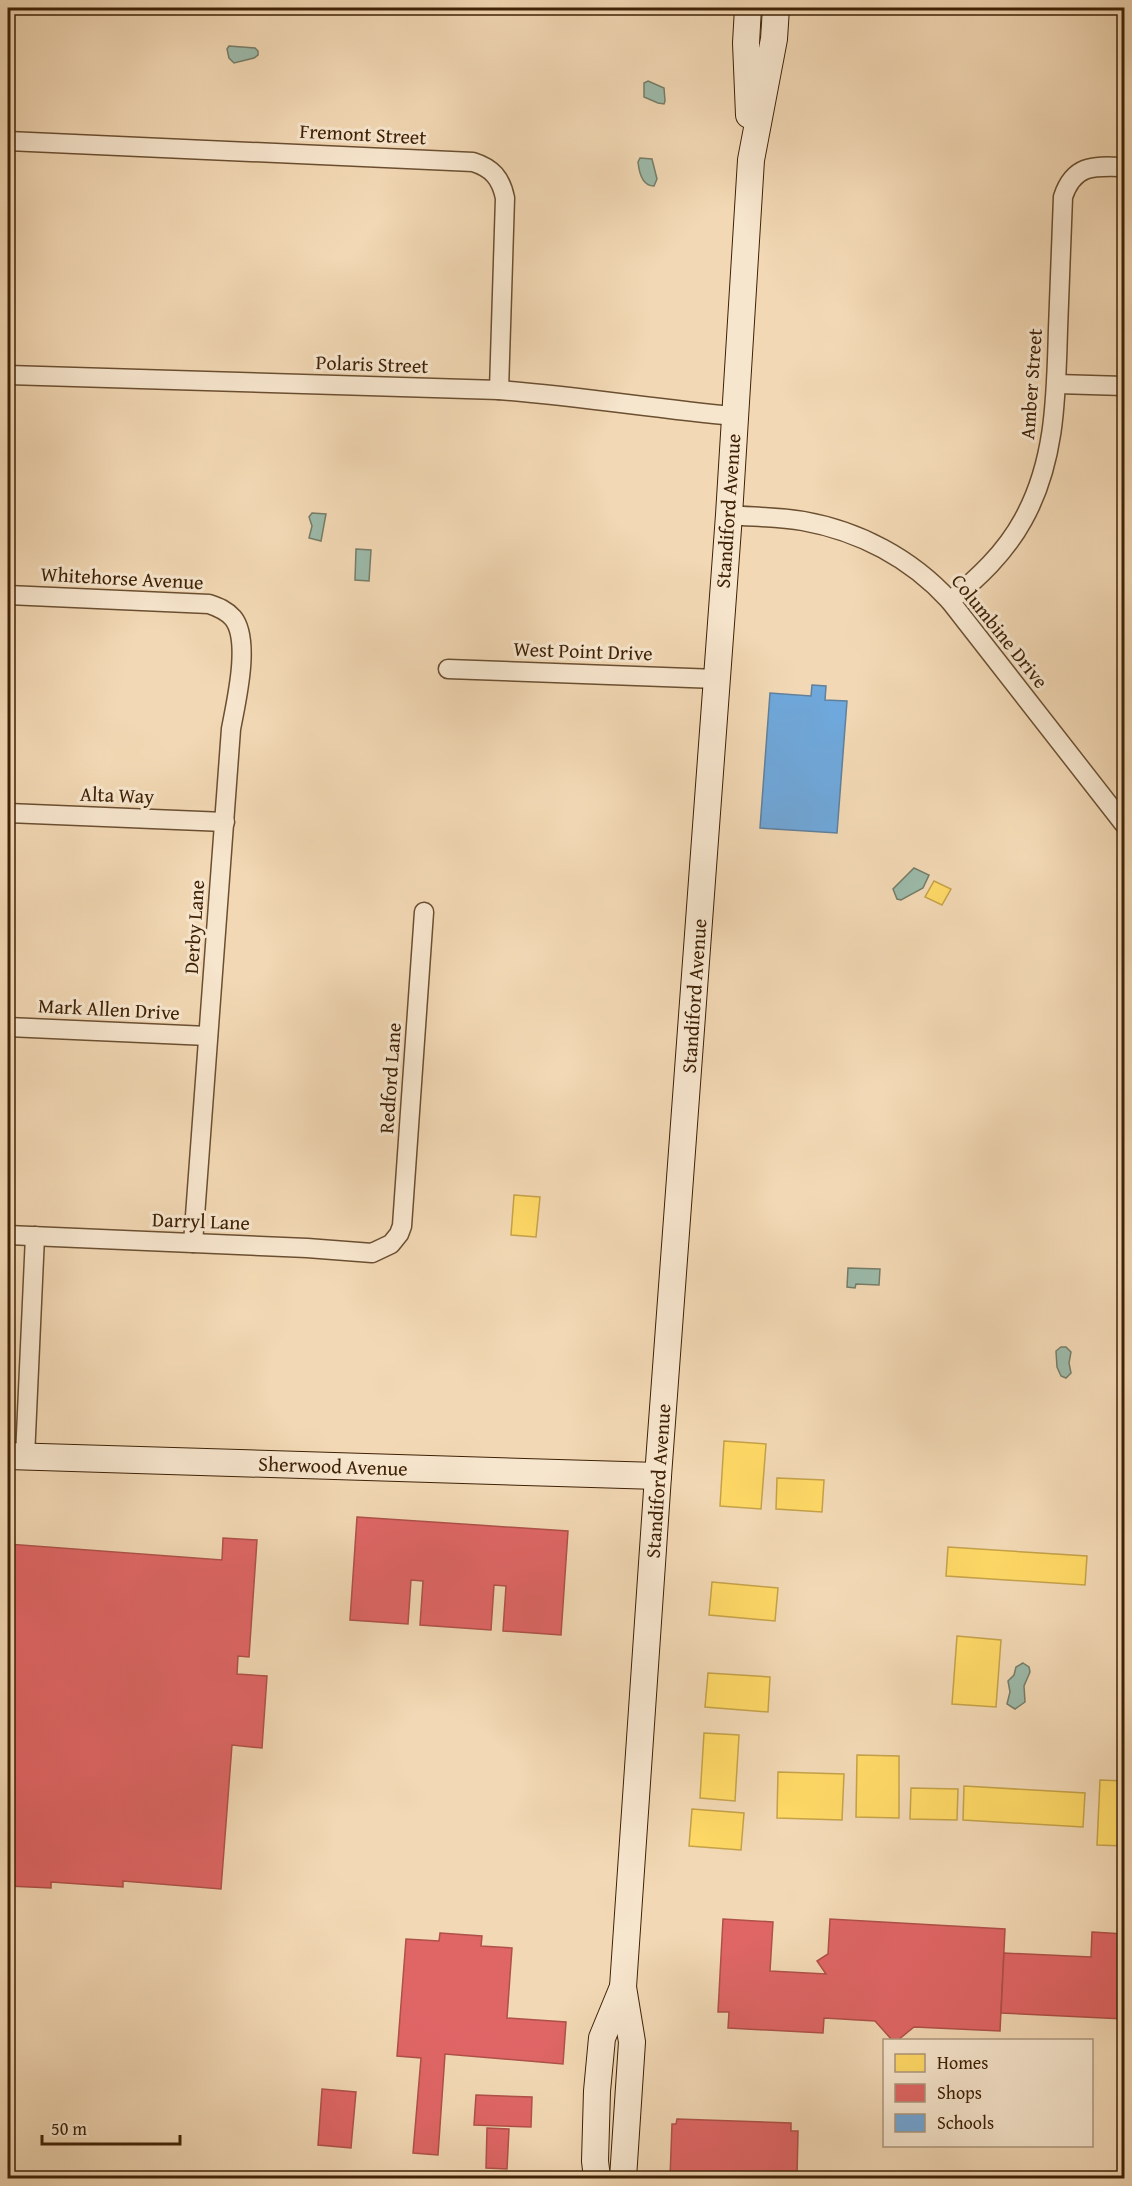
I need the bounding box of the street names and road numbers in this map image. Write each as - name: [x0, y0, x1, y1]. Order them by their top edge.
- street label: Fremont Street: [299, 116, 427, 151]
- street label: Amber Street: [1012, 327, 1049, 441]
- street label: Polaris Street: [315, 347, 429, 380]
- street label: Standiford Avenue: [708, 433, 747, 589]
- street label: Whitehorse Avenue: [40, 559, 204, 596]
- street label: Columbine Drive: [945, 567, 1056, 694]
- street label: West Point Drive: [513, 634, 653, 667]
- street label: Alta Way: [79, 779, 155, 810]
- street label: Derby Lane: [176, 879, 211, 975]
- street label: Standiford Avenue: [674, 918, 713, 1074]
- street label: Mark Allen Drive: [37, 990, 181, 1027]
- street label: Redford Lane: [371, 1022, 408, 1134]
- street label: Darryl Lane: [152, 1204, 250, 1237]
- street label: Standiford Avenue: [638, 1403, 677, 1559]
- street label: Sherwood Avenue: [258, 1448, 408, 1483]

